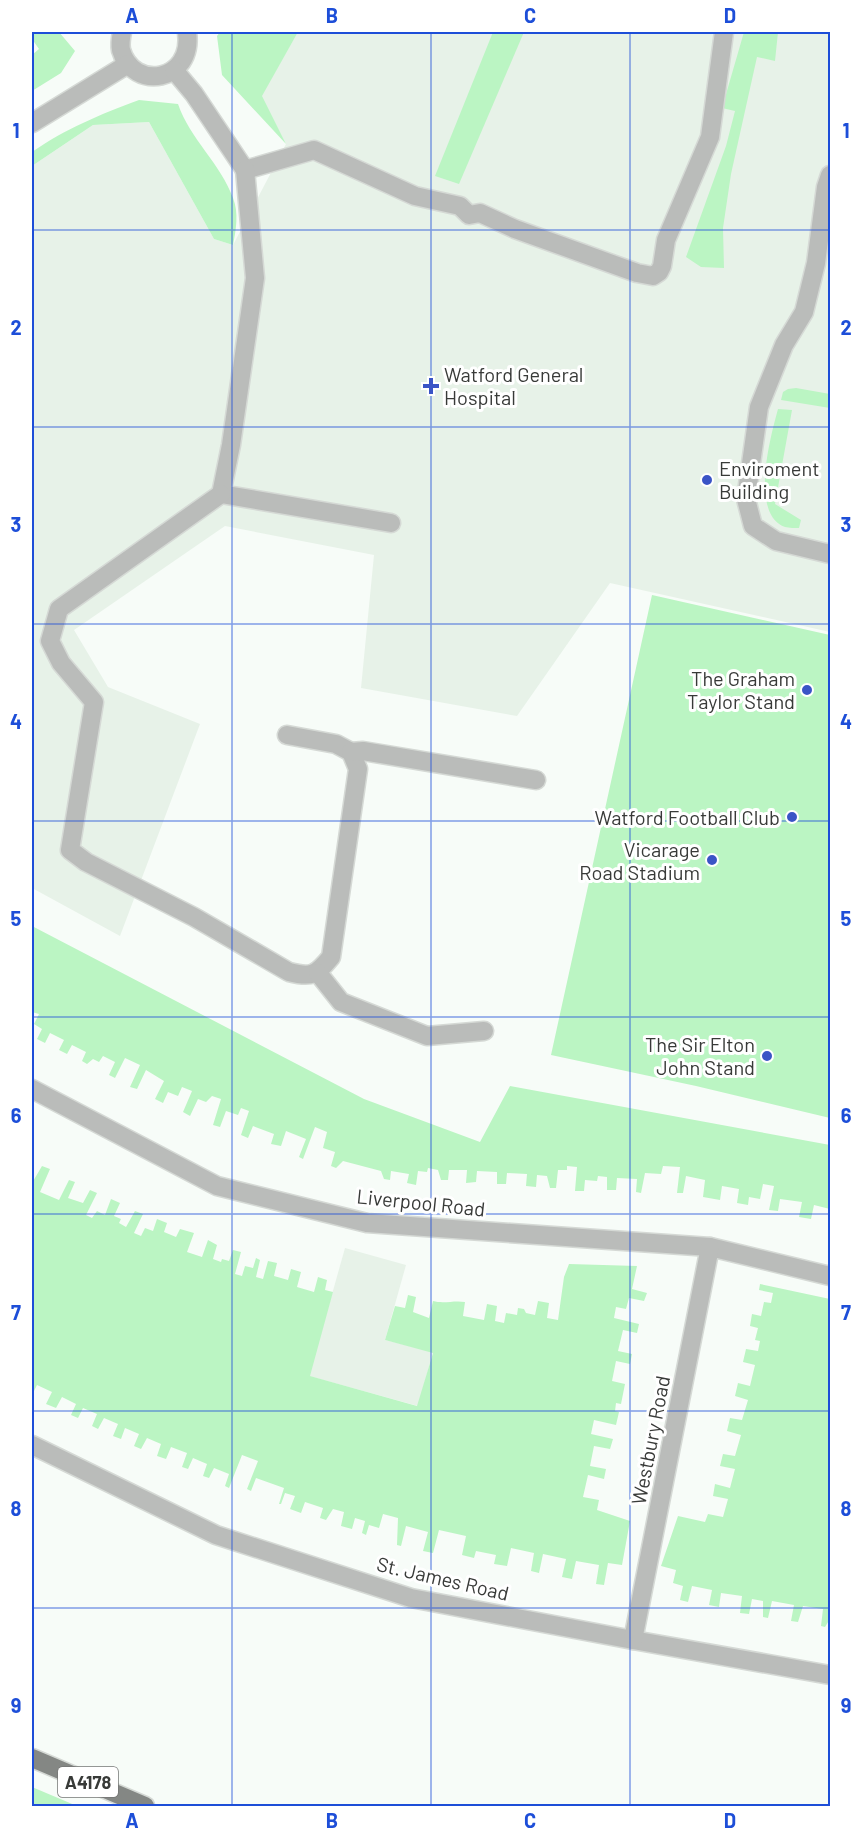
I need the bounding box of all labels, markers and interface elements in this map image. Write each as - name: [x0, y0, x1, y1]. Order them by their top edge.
- text: A: [125, 3, 139, 27]
- text: B: [326, 3, 338, 27]
- text: C: [524, 3, 536, 27]
- text: D: [724, 3, 736, 27]
- text: 1: [12, 118, 20, 142]
- text: 1: [842, 118, 850, 142]
- text: 2: [10, 315, 22, 339]
- text: 2: [840, 315, 852, 339]
- place label: Watford General Hospital: [444, 362, 583, 409]
- marker: Watford General Hospital: [422, 377, 440, 395]
- place label: Enviroment Building: [719, 456, 820, 503]
- marker: Enviroment Building: [700, 473, 714, 487]
- text: 3: [11, 512, 21, 536]
- text: 3: [841, 512, 851, 536]
- place label: The Graham Taylor Stand: [687, 666, 795, 713]
- marker: The Graham Taylor Stand: [800, 683, 814, 697]
- text: 4: [10, 709, 22, 733]
- text: 4: [840, 709, 852, 733]
- place label: Watford Football Club: [595, 805, 780, 829]
- marker: Watford Football Club: [785, 810, 799, 824]
- place label: Vicarage Road Stadium: [579, 837, 700, 884]
- marker: Vicarage Road Stadium: [705, 853, 719, 867]
- text: 5: [11, 906, 22, 930]
- text: 5: [841, 906, 852, 930]
- place label: The Sir Elton John Stand: [645, 1032, 755, 1079]
- marker: The Sir Elton John Stand: [760, 1049, 774, 1063]
- text: 6: [11, 1103, 22, 1127]
- text: 6: [841, 1103, 852, 1127]
- street label: Liverpool Road: [356, 1183, 486, 1221]
- text: 7: [11, 1300, 21, 1324]
- text: 7: [841, 1300, 851, 1324]
- street label: Westbury Road: [626, 1373, 674, 1507]
- text: 8: [11, 1496, 22, 1520]
- text: 8: [841, 1496, 852, 1520]
- street label: St. James Road: [375, 1551, 511, 1605]
- text: 9: [11, 1693, 21, 1717]
- text: 9: [841, 1693, 851, 1717]
- road number: A4178: [58, 1767, 118, 1797]
- text: A: [125, 1808, 139, 1832]
- text: B: [326, 1808, 338, 1832]
- text: C: [524, 1808, 536, 1832]
- text: D: [724, 1808, 736, 1832]

